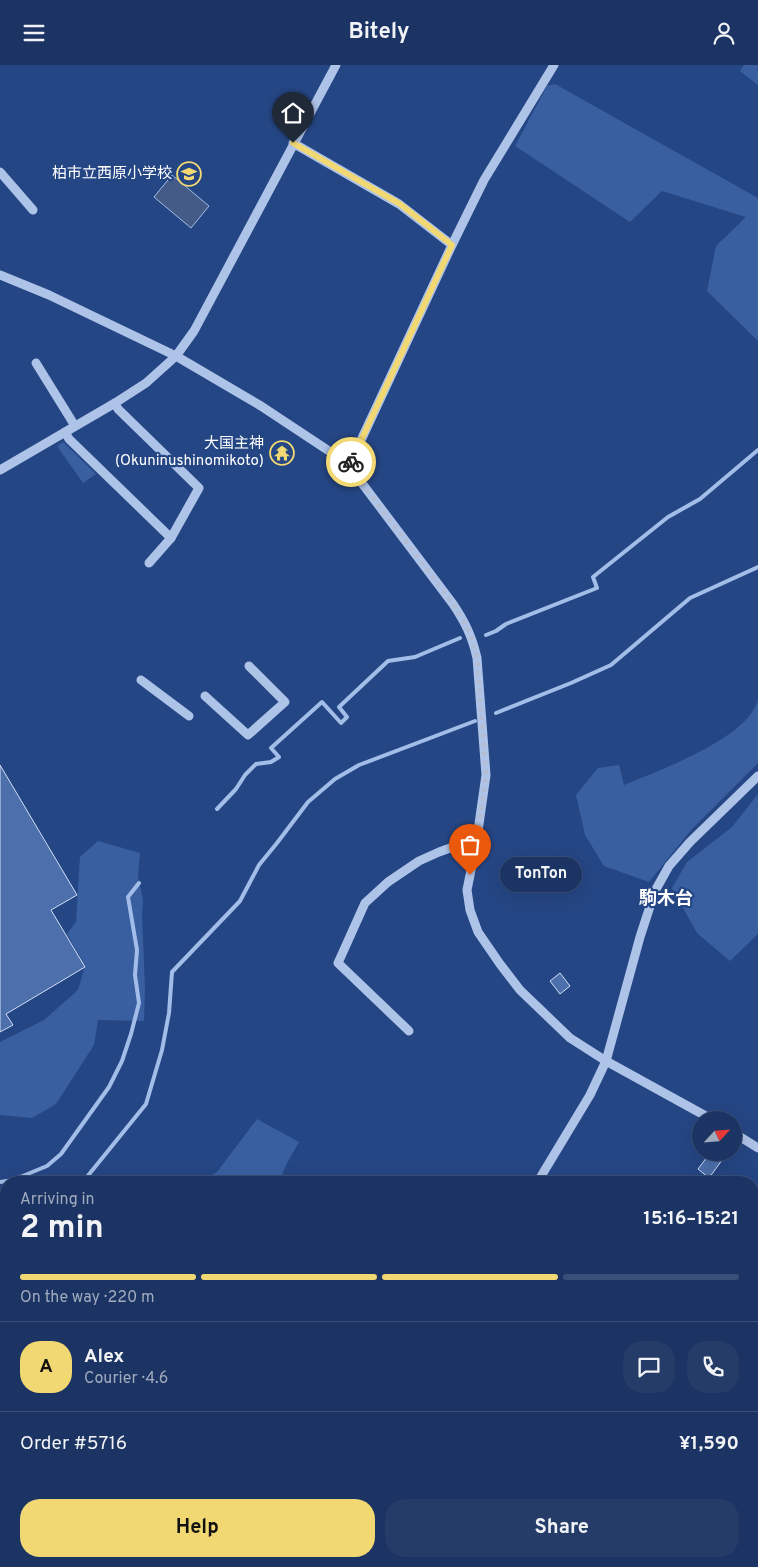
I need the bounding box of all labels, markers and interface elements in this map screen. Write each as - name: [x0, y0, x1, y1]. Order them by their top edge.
- icon: menu: [20, 19, 48, 47]
- text: Bitely: [348, 19, 410, 46]
- icon: person: [710, 19, 738, 47]
- pin: [272, 92, 314, 143]
- icon: home: [279, 99, 307, 127]
- school or university icon: 柏市立西原小学校: [176, 161, 202, 187]
- place label: 柏市立西原小学校: [52, 165, 172, 184]
- place label: 大国主神 (Okuninushinomikoto): [115, 435, 264, 471]
- courier: [326, 437, 376, 487]
- temple icon: 大国主神 (Okuninushinomikoto): [269, 440, 295, 466]
- icon: bike: [337, 448, 365, 476]
- pin: [449, 824, 491, 875]
- icon: bag: [456, 831, 484, 859]
- callout: TonTon: [500, 857, 582, 893]
- text: TonTon: [515, 864, 567, 884]
- district label: 駒木台: [639, 888, 693, 911]
- north arrow: [692, 1111, 742, 1161]
- map controls: [692, 1111, 742, 1161]
- text: Arriving in: [20, 1190, 95, 1210]
- text: 15:16–15:21: [643, 1207, 739, 1231]
- text: 2 min: [20, 1209, 104, 1249]
- text: On the way · 220 m: [20, 1288, 155, 1308]
- button: chat: [623, 1341, 675, 1393]
- button: phone: [687, 1341, 739, 1393]
- text: Alex: [84, 1345, 124, 1369]
- text: A: [39, 1355, 53, 1379]
- text: Courier · 4.6: [84, 1369, 168, 1389]
- text: Order #5716: [20, 1432, 127, 1456]
- text: ¥1,590: [679, 1432, 739, 1456]
- button: Help: [20, 1499, 375, 1557]
- button: Share: [385, 1499, 739, 1557]

